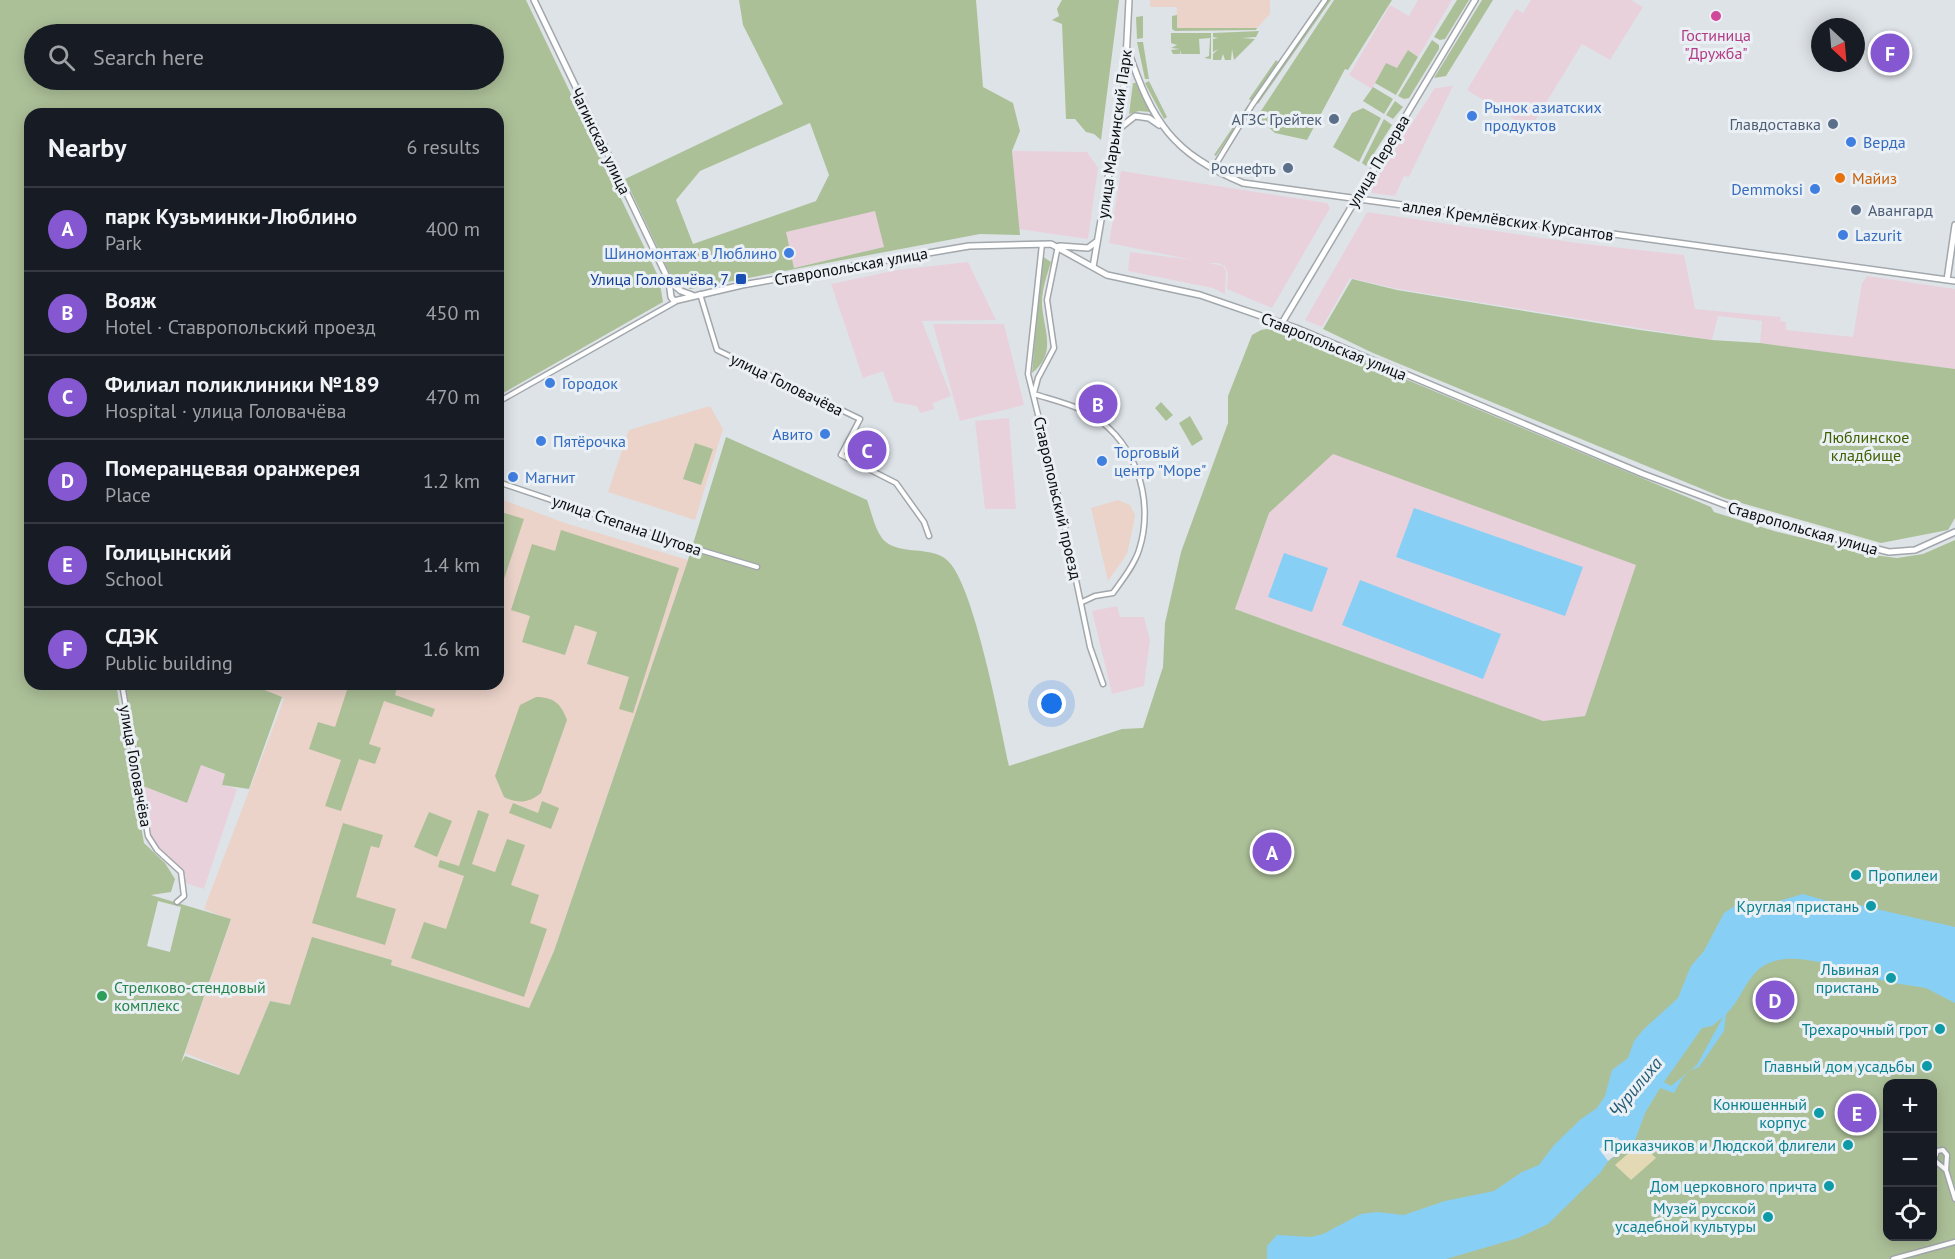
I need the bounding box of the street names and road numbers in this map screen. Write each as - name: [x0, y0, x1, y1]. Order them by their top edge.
- street label: улица Марьинский Парк: [1092, 48, 1136, 220]
- street label: Чагинская улица: [567, 84, 635, 198]
- street label: улица Перерва: [1342, 111, 1414, 211]
- street label: аллея Кремлёвских Курсантов: [1401, 195, 1615, 245]
- street label: Ставропольская улица: [773, 243, 929, 289]
- street label: Ставропольская улица: [1258, 308, 1410, 384]
- street label: улица Головачёва: [727, 348, 847, 420]
- street label: Ставропольский проезд: [1030, 415, 1087, 582]
- street label: улица Степана Шутова: [550, 490, 704, 560]
- street label: Ставропольская улица: [1726, 497, 1880, 559]
- street label: улица Головачёва: [115, 704, 157, 828]

